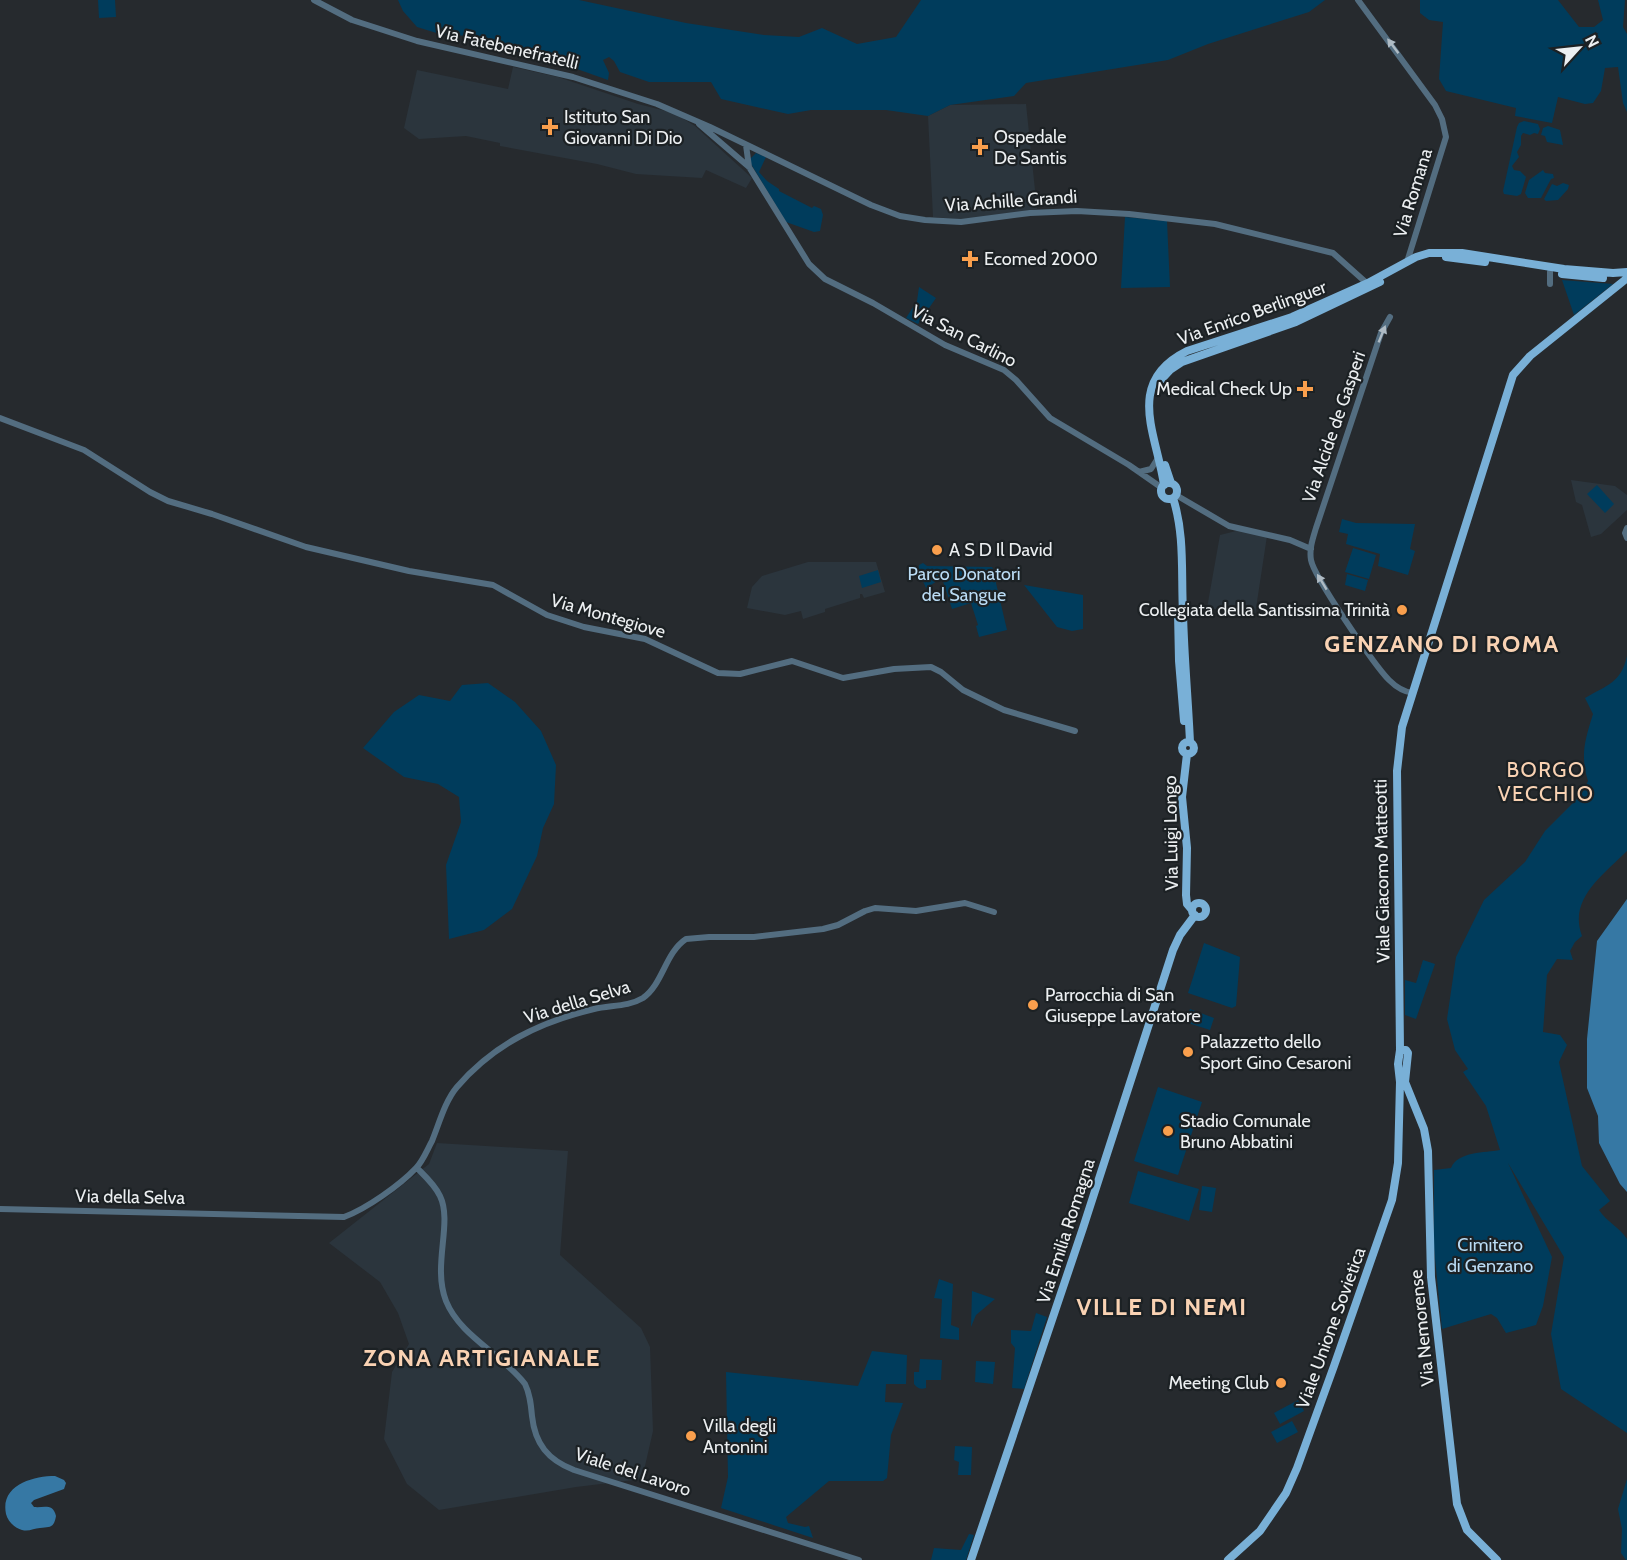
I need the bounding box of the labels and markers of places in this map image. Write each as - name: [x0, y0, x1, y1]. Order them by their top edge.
- place label: Istituto San Giovanni Di Dio: [564, 106, 683, 149]
- marker: Istituto San Giovanni Di Dio: [541, 118, 559, 136]
- place label: Ospedale De Santis: [994, 126, 1067, 169]
- marker: Ospedale De Santis: [971, 138, 989, 156]
- place label: Ecomed 2000: [984, 248, 1098, 270]
- marker: Ecomed 2000: [961, 250, 979, 268]
- place label: Medical Check Up: [1156, 378, 1292, 400]
- marker: Medical Check Up: [1296, 380, 1314, 398]
- place label: A S D Il David: [949, 539, 1052, 561]
- marker: A S D Il David: [930, 543, 944, 557]
- place label: Collegiata della Santissima Trinità: [1139, 599, 1390, 621]
- marker: Collegiata della Santissima Trinità: [1395, 603, 1409, 617]
- place label: Parrocchia di San Giuseppe Lavoratore: [1045, 984, 1201, 1027]
- marker: Parrocchia di San Giuseppe Lavoratore: [1026, 998, 1040, 1012]
- place label: Palazzetto dello Sport Gino Cesaroni: [1200, 1031, 1351, 1074]
- marker: Palazzetto dello Sport Gino Cesaroni: [1181, 1045, 1195, 1059]
- place label: Stadio Comunale Bruno Abbatini: [1180, 1110, 1311, 1153]
- marker: Stadio Comunale Bruno Abbatini: [1161, 1124, 1175, 1138]
- place label: Meeting Club: [1168, 1372, 1269, 1394]
- marker: Meeting Club: [1274, 1376, 1288, 1390]
- place label: Villa degli Antonini: [703, 1415, 776, 1458]
- marker: Villa degli Antonini: [684, 1429, 698, 1443]

